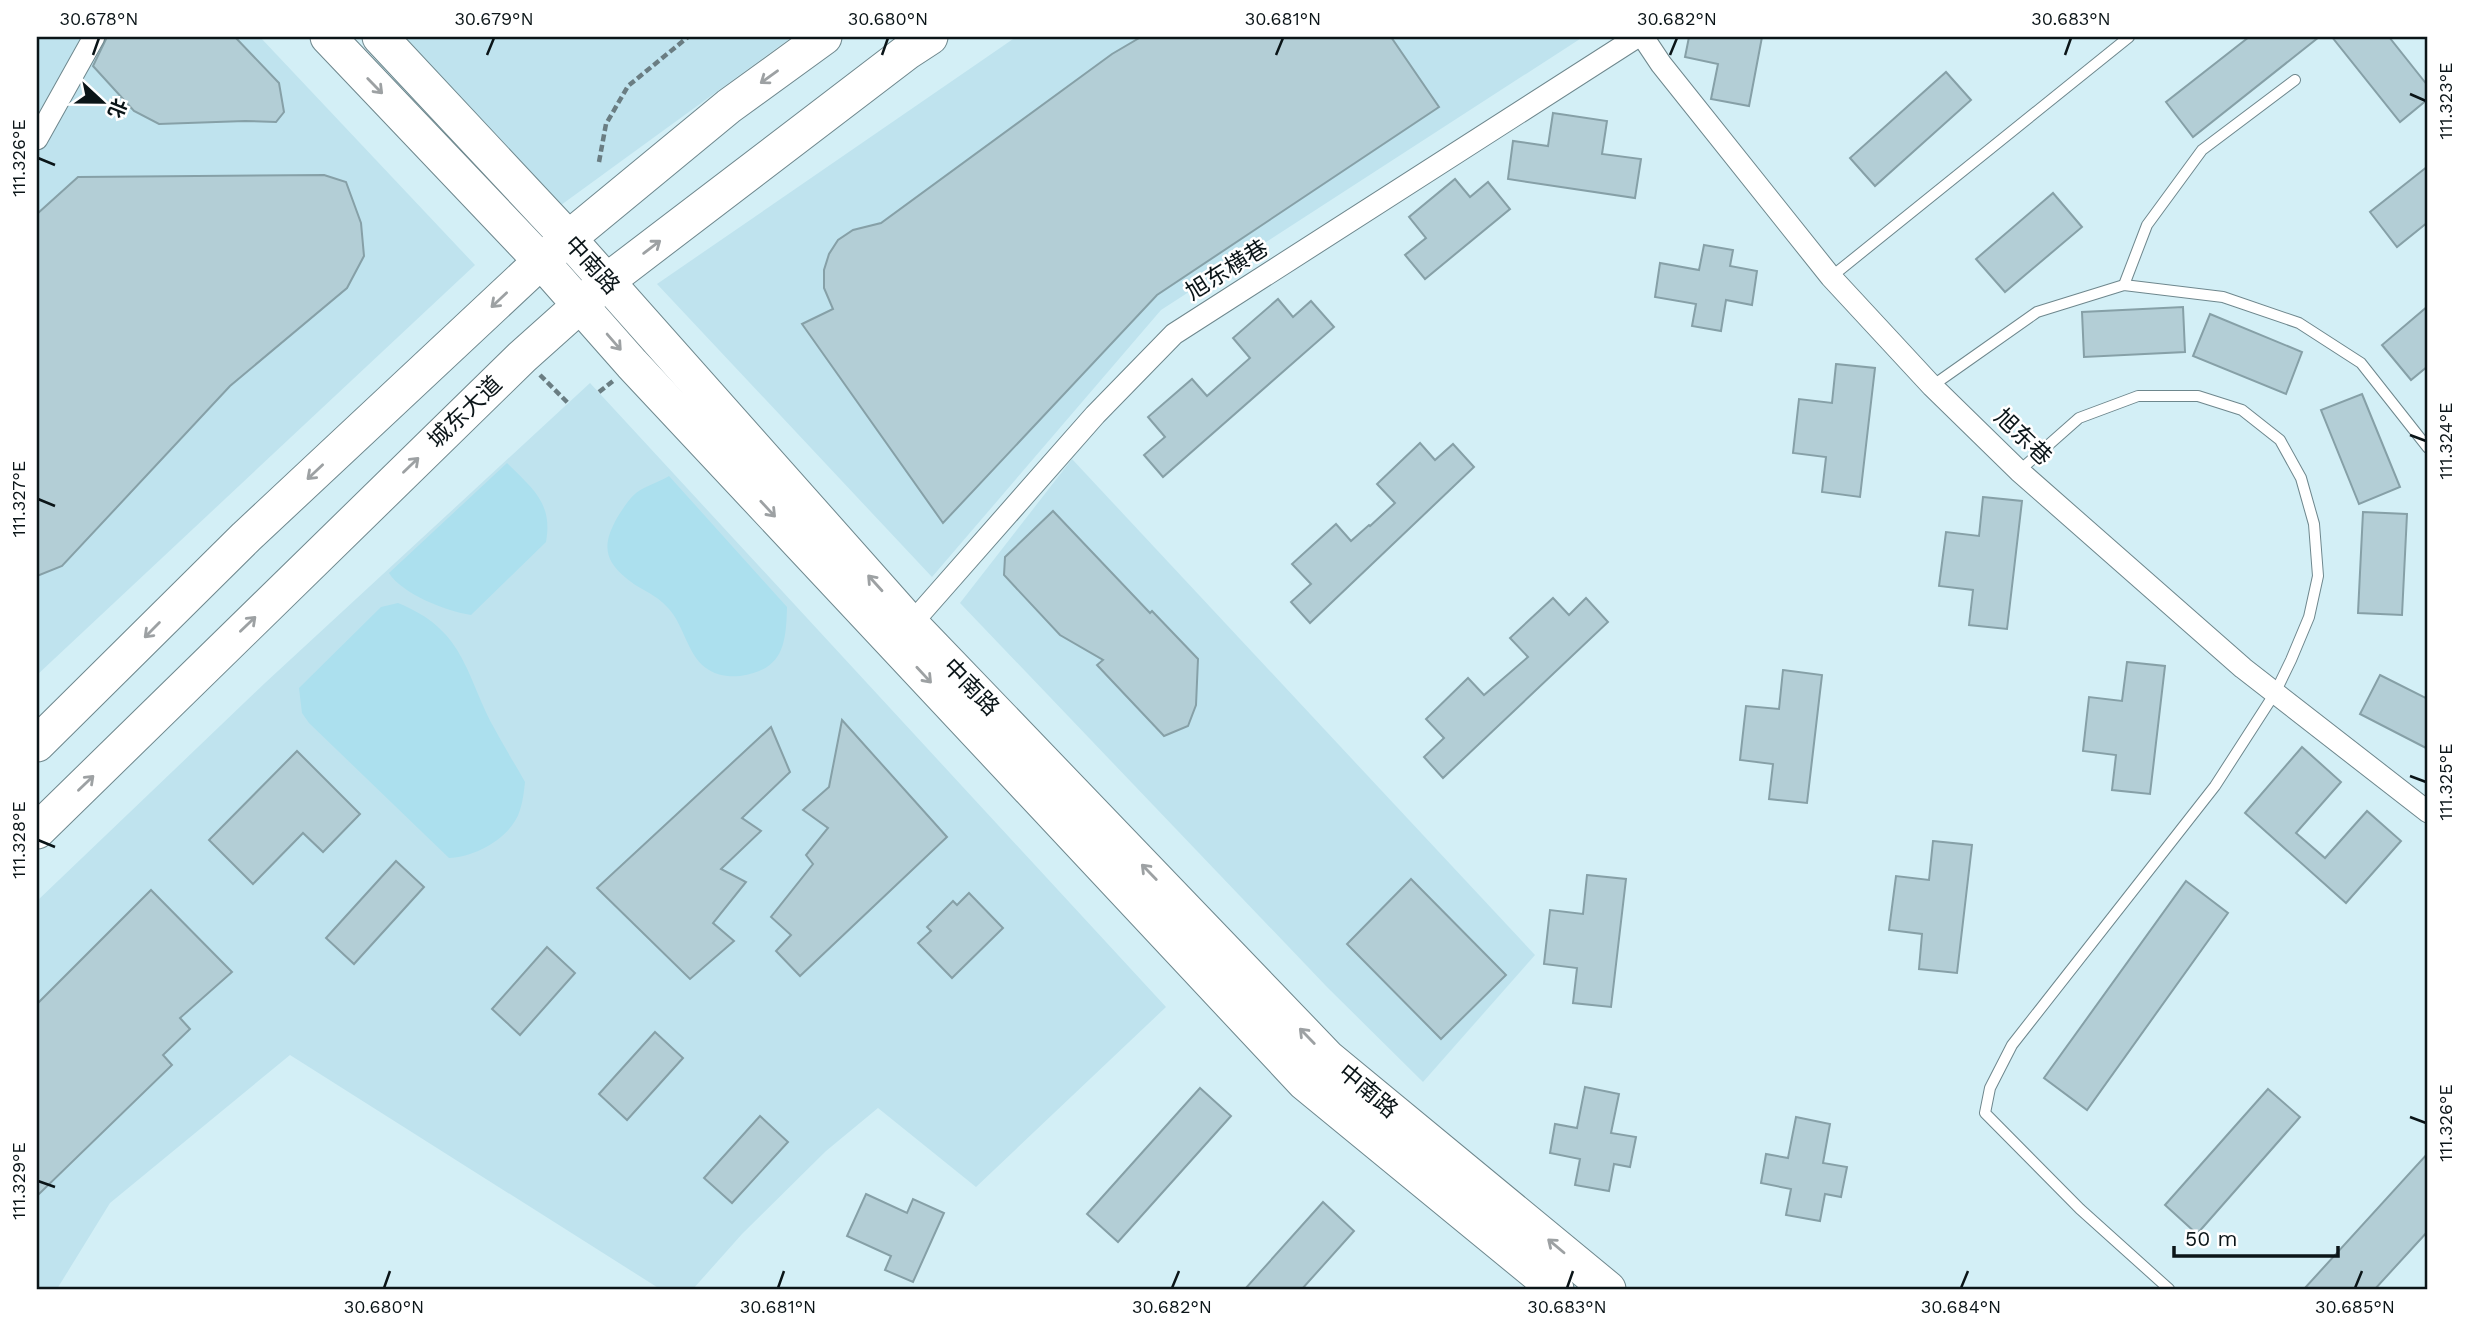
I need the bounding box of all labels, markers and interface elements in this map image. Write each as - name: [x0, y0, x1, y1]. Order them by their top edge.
- text: 30.678°N: [60, 8, 138, 29]
- text: 30.679°N: [454, 8, 534, 29]
- text: 30.680°N: [848, 8, 928, 29]
- text: 30.681°N: [1245, 8, 1321, 29]
- text: 30.682°N: [1637, 8, 1717, 29]
- text: 30.683°N: [2031, 8, 2111, 29]
- text: 111.323°E: [2435, 62, 2456, 140]
- north arrow: [66, 66, 136, 136]
- one-way arrow: [760, 70, 779, 84]
- one-way arrow: [367, 77, 384, 94]
- text: 北: [103, 95, 132, 121]
- text: 111.326°E: [8, 119, 29, 197]
- street label: 中南路: [559, 230, 625, 300]
- street label: 旭东横巷: [1181, 234, 1273, 306]
- one-way arrow: [642, 239, 661, 254]
- one-way arrow: [490, 292, 508, 308]
- one-way arrow: [606, 333, 622, 351]
- street label: 城东大道: [423, 370, 507, 454]
- text: 111.324°E: [2435, 402, 2456, 480]
- street label: 旭东巷: [1989, 403, 2057, 471]
- one-way arrow: [402, 457, 419, 474]
- text: 111.327°E: [8, 461, 29, 537]
- one-way arrow: [306, 464, 324, 480]
- one-way arrow: [760, 500, 777, 517]
- one-way arrow: [866, 575, 883, 592]
- one-way arrow: [240, 616, 257, 633]
- one-way arrow: [144, 622, 161, 639]
- street label: 中南路: [937, 653, 1005, 721]
- one-way arrow: [915, 666, 932, 683]
- text: 111.325°E: [2435, 743, 2456, 821]
- one-way arrow: [77, 775, 94, 792]
- text: 111.328°E: [8, 801, 29, 879]
- one-way arrow: [1141, 864, 1158, 881]
- one-way arrow: [1299, 1028, 1316, 1045]
- street label: 中南路: [1333, 1058, 1403, 1124]
- text: 111.326°E: [2435, 1084, 2456, 1162]
- text: 111.329°E: [8, 1142, 29, 1220]
- scale bar: [2174, 1214, 2339, 1258]
- text: 50 m: [2185, 1226, 2237, 1251]
- one-way arrow: [1547, 1238, 1565, 1254]
- text: 30.680°N: [344, 1296, 424, 1317]
- text: 30.681°N: [740, 1296, 816, 1317]
- text: 30.682°N: [1132, 1296, 1212, 1317]
- text: 30.683°N: [1527, 1296, 1607, 1317]
- text: 30.684°N: [1921, 1296, 2001, 1317]
- text: 30.685°N: [2315, 1296, 2395, 1317]

